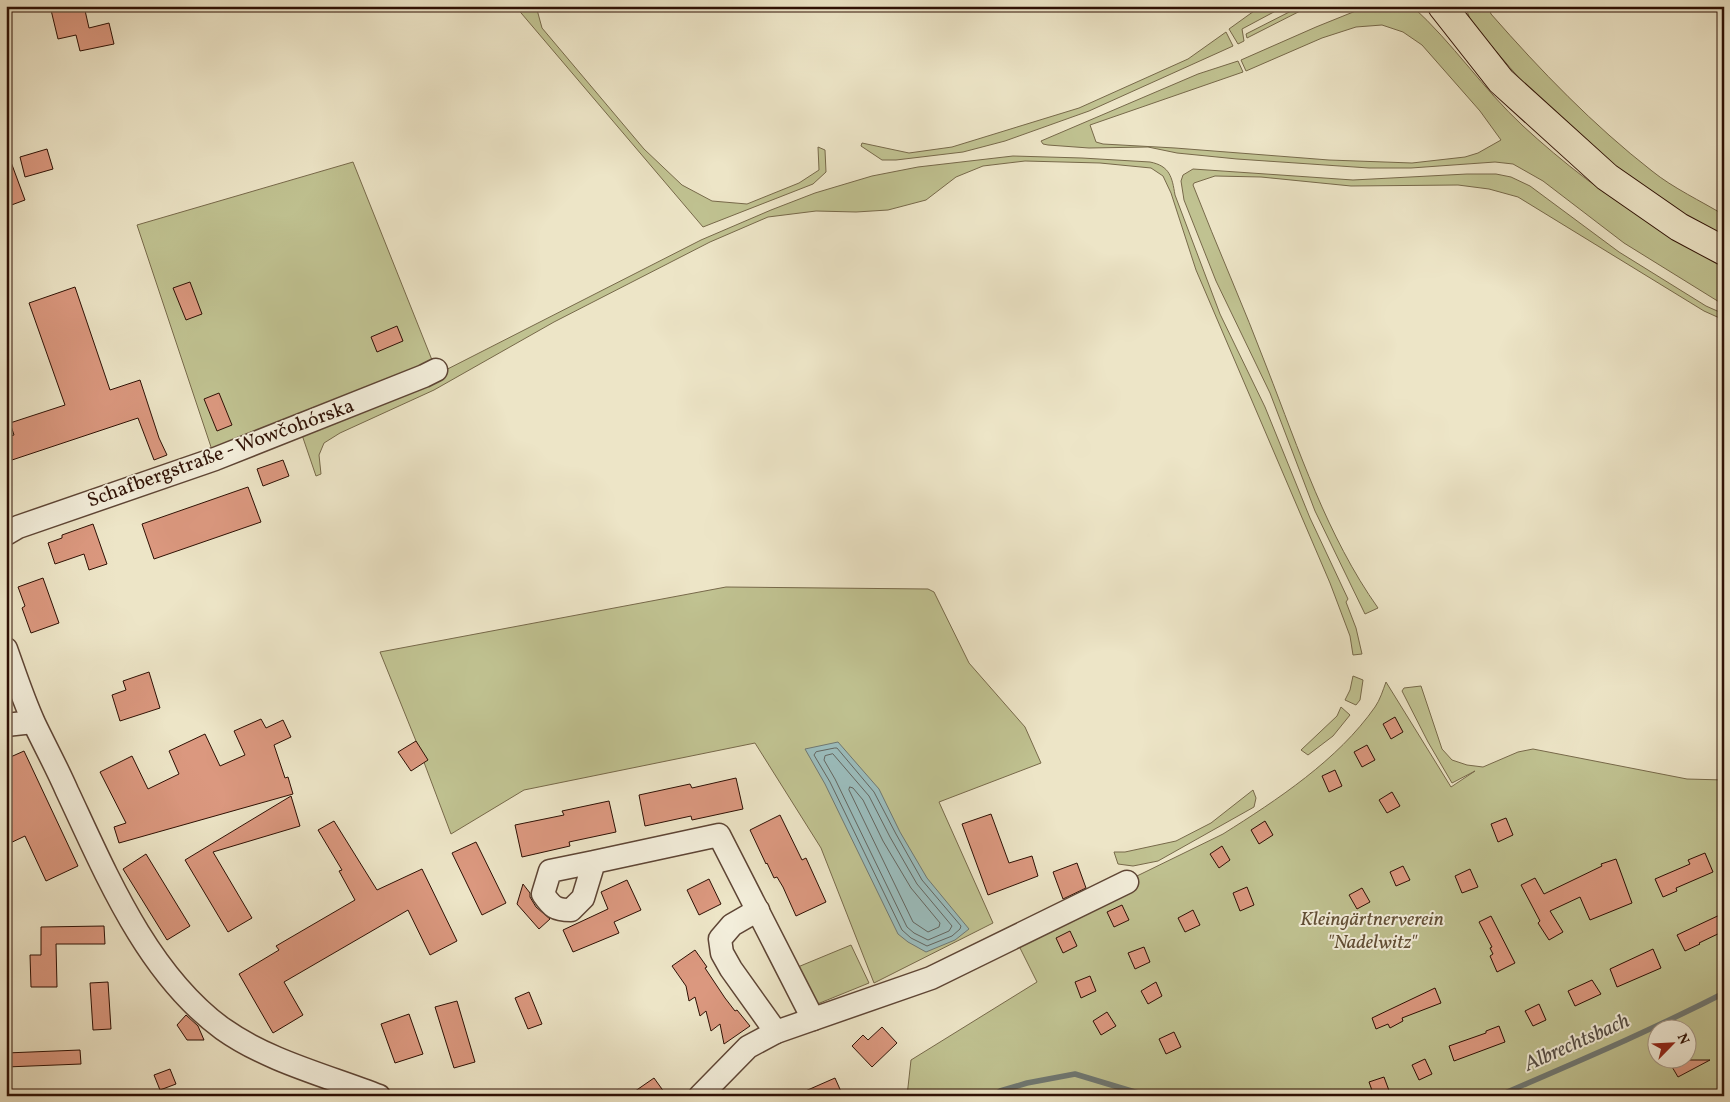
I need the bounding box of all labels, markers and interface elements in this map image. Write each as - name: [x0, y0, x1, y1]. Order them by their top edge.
- street label: Schafbergstraße - Wowčohórska: [84, 393, 359, 515]
- park label: Kleingärtnerverein "Nadelwitz": [1300, 906, 1444, 957]
- water label: Albrechtsbach: [1519, 1007, 1634, 1080]
- north arrow: [1648, 1020, 1698, 1070]
- text: N: [1672, 1031, 1693, 1048]

